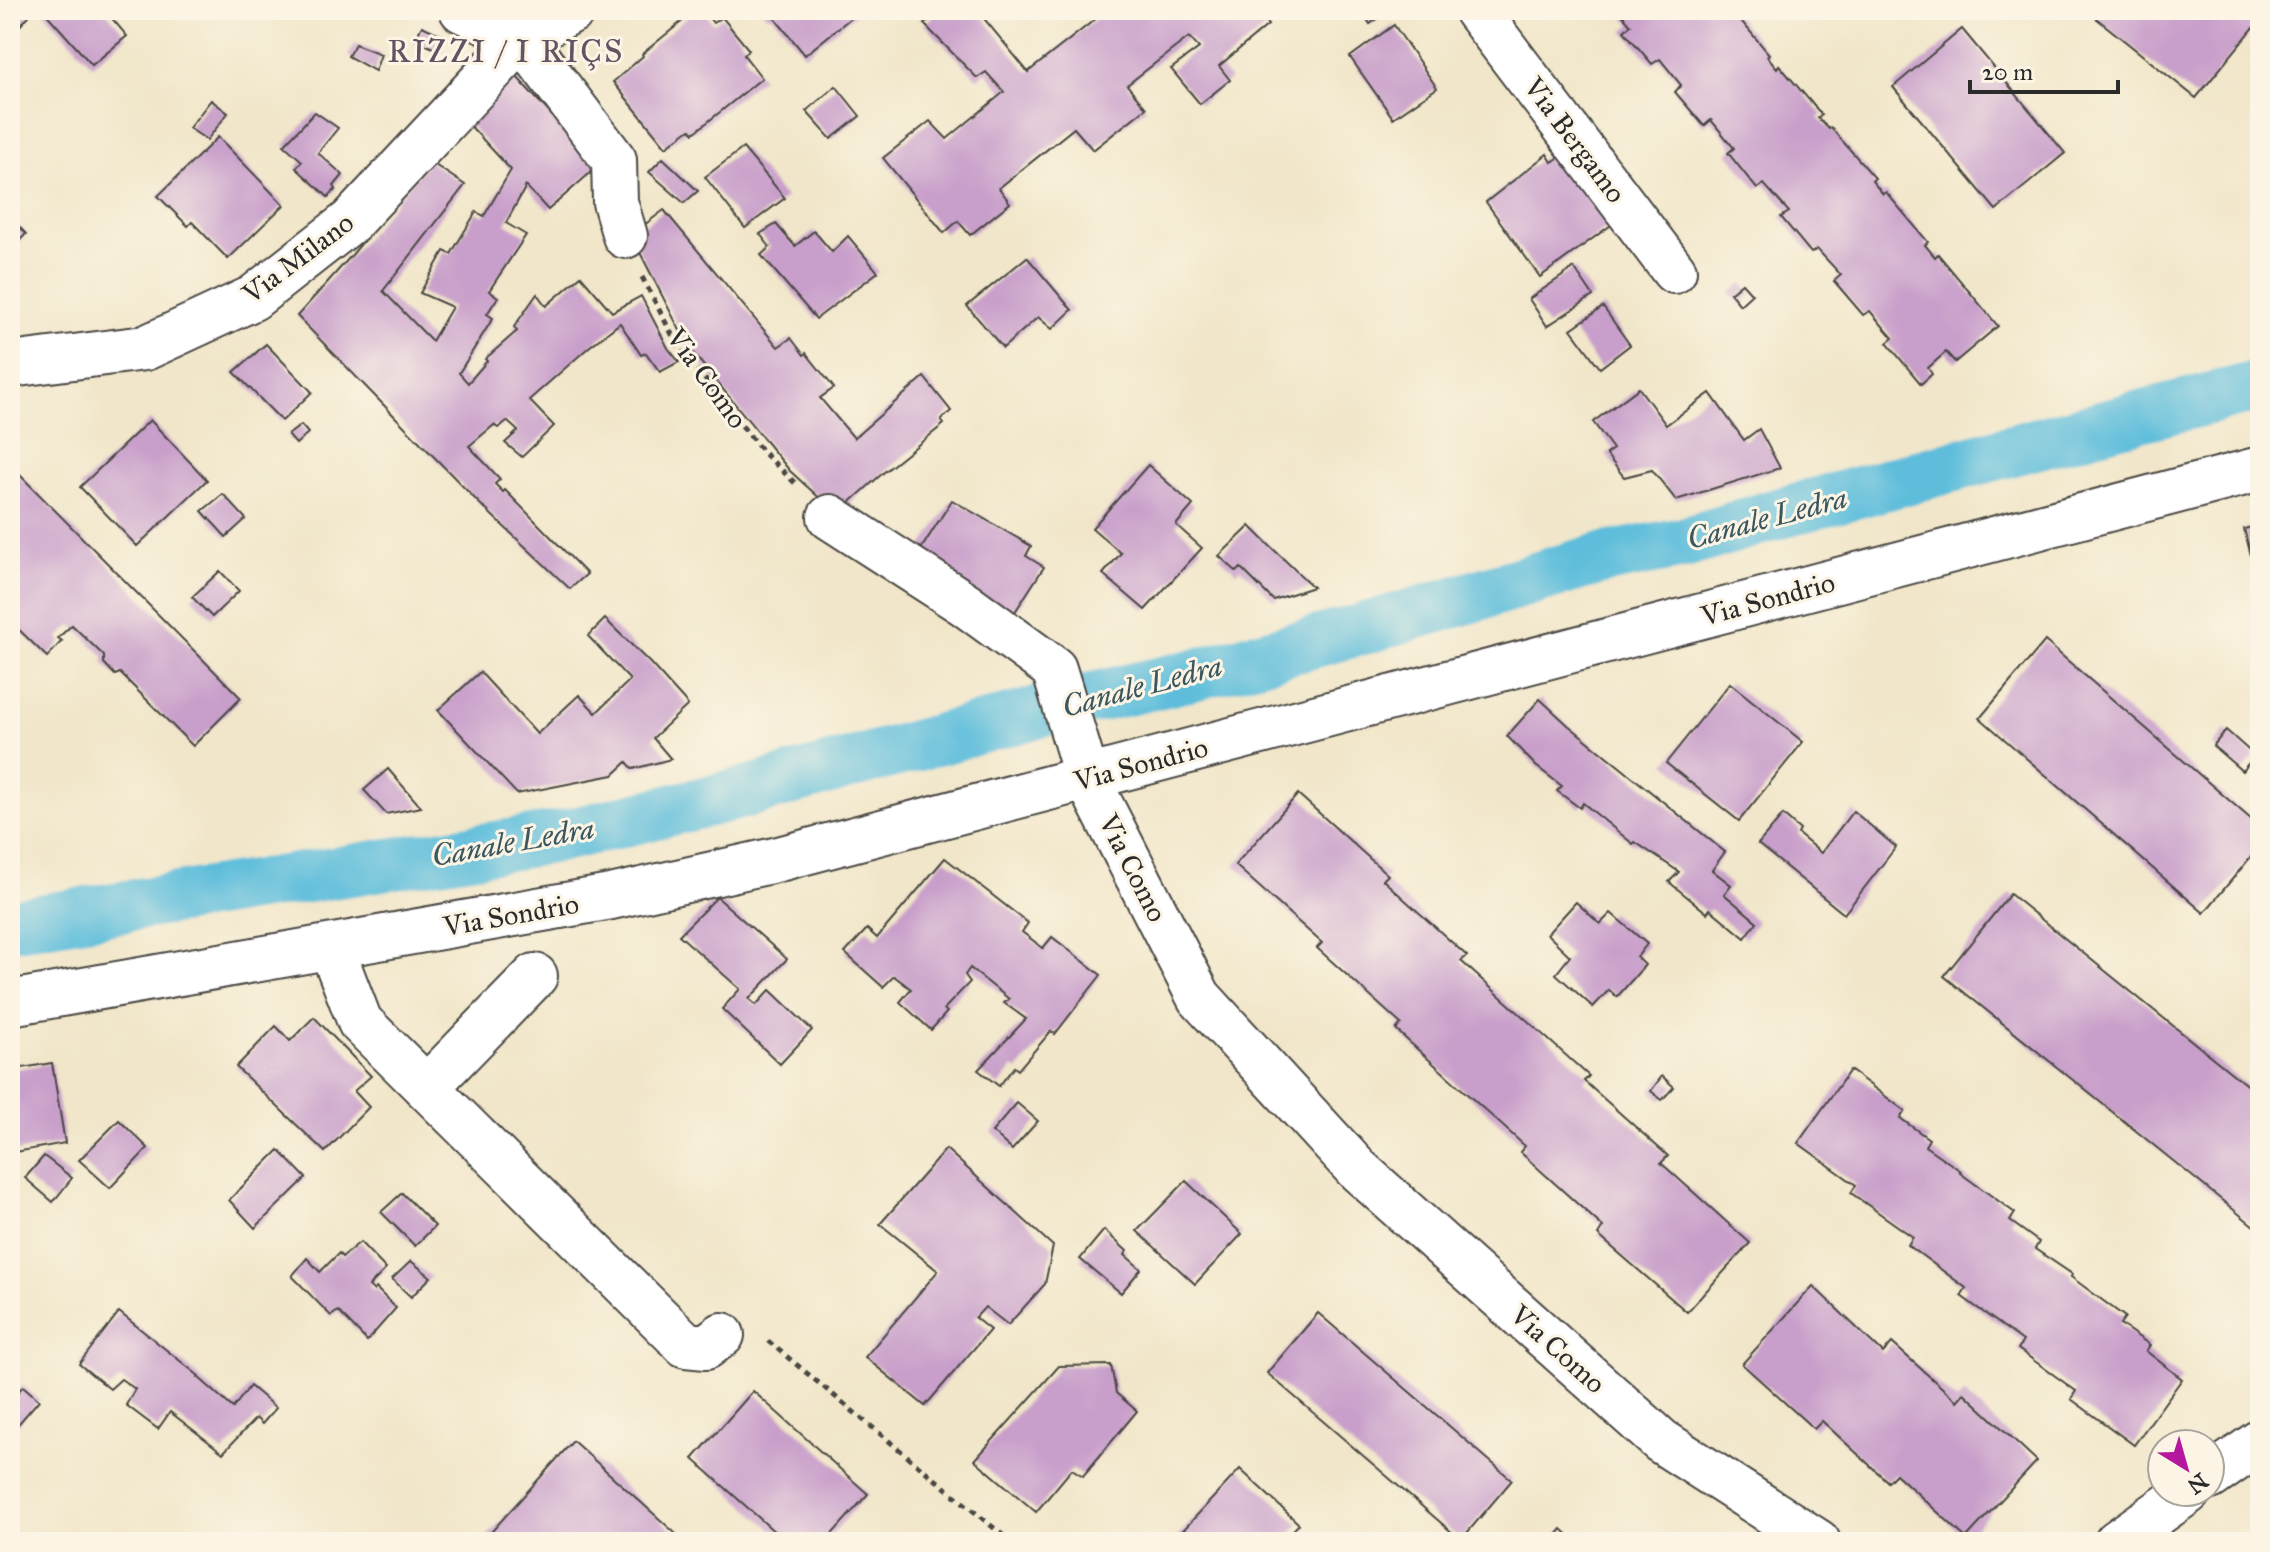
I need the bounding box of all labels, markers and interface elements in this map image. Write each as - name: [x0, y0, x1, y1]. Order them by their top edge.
- district label: RIZZI / I RIÇS: [388, 32, 624, 71]
- scale bar: [1970, 44, 2118, 94]
- text: 20 m: [1982, 57, 2033, 87]
- street label: Via Bergamo: [1516, 69, 1634, 210]
- street label: Via Milano: [235, 205, 361, 312]
- street label: Via Como: [658, 320, 755, 435]
- water label: Canale Ledra: [1683, 479, 1851, 557]
- street label: Via Sondrio: [1696, 564, 1839, 634]
- water label: Canale Ledra: [1058, 647, 1226, 725]
- street label: Via Sondrio: [1069, 729, 1212, 799]
- street label: Via Como: [1091, 807, 1175, 928]
- water label: Canale Ledra: [429, 810, 597, 874]
- street label: Via Sondrio: [440, 886, 582, 944]
- street label: Via Como: [1502, 1296, 1613, 1401]
- north arrow: [2146, 1428, 2226, 1508]
- text: N: [2182, 1467, 2213, 1500]

